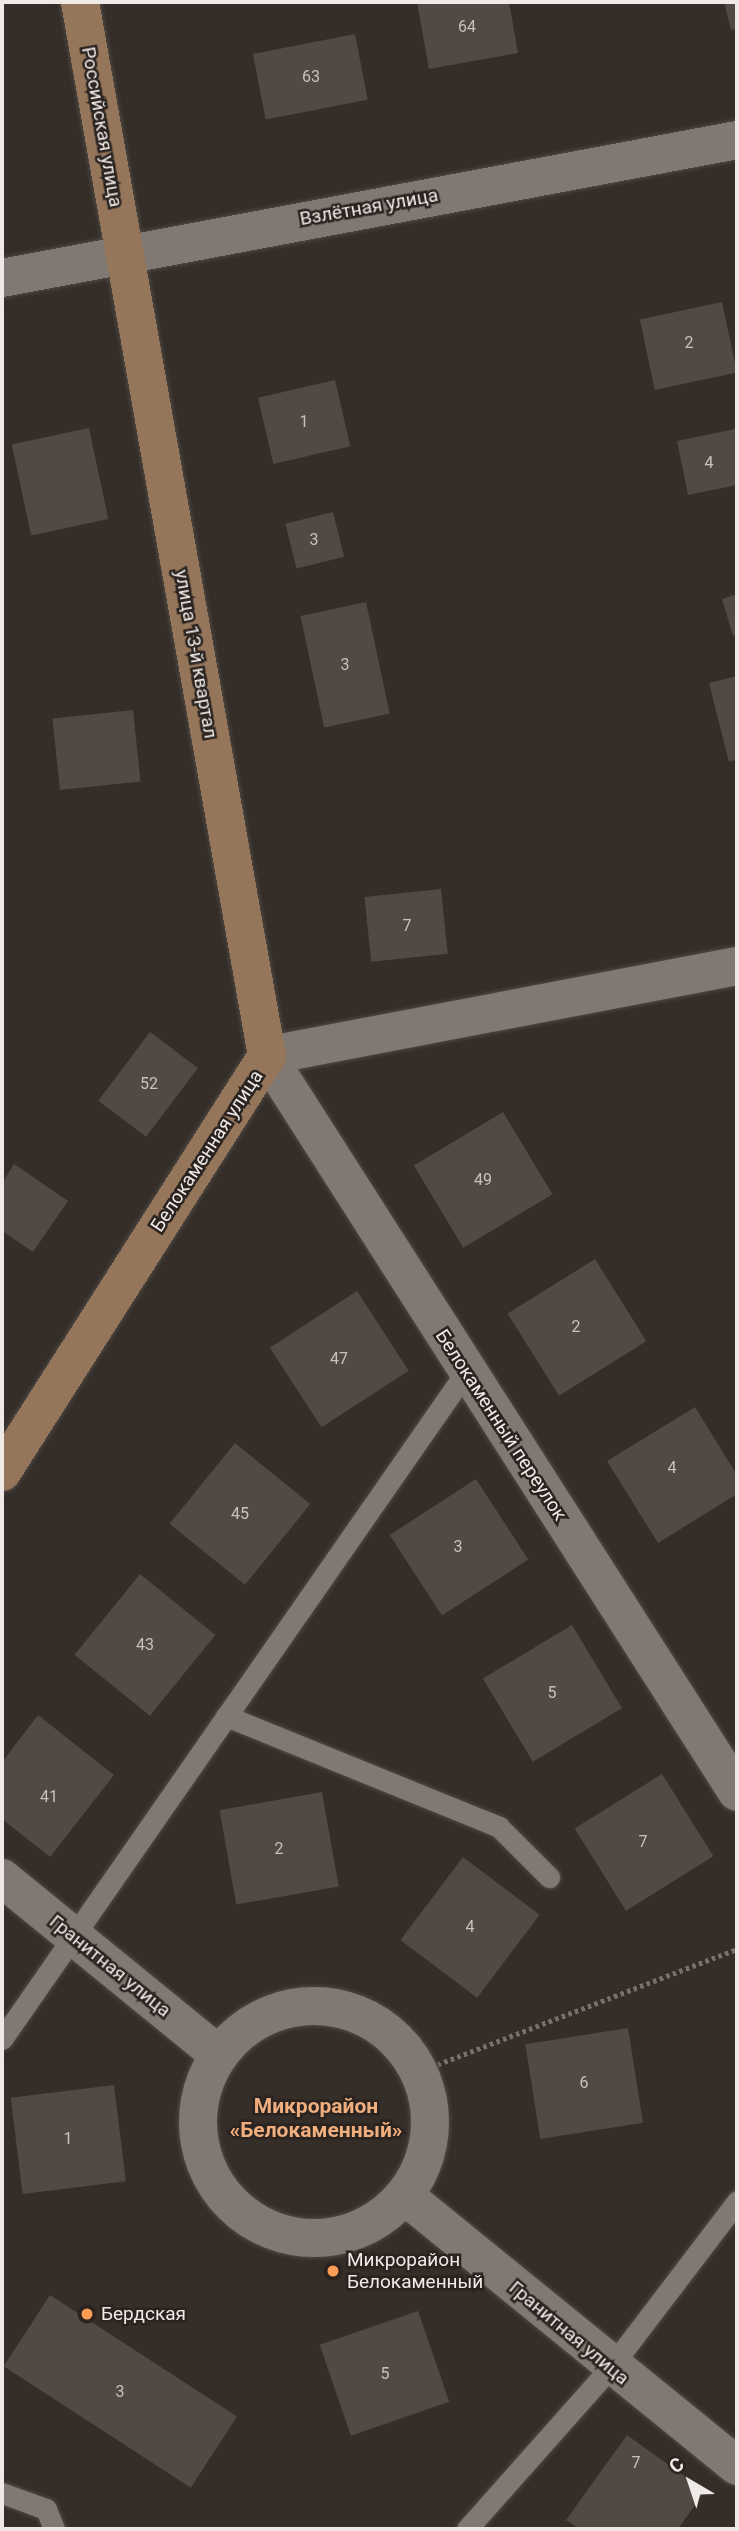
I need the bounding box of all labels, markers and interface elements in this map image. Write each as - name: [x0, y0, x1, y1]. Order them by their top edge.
- house number: 64: [458, 17, 476, 37]
- street label: Российская улица: [77, 45, 127, 209]
- house number: 63: [302, 67, 320, 87]
- street label: Взлётная улица: [298, 184, 440, 230]
- house number: 2: [685, 333, 693, 353]
- house number: 1: [300, 412, 308, 432]
- house number: 4: [705, 453, 713, 473]
- house number: 3: [310, 530, 318, 550]
- street label: улица 13-й квартал: [170, 568, 222, 740]
- house number: 3: [341, 655, 349, 675]
- house number: 7: [403, 916, 411, 936]
- street label: Белокаменная улица: [146, 1066, 268, 1236]
- house number: 52: [140, 1074, 158, 1094]
- house number: 49: [474, 1170, 492, 1190]
- house number: 2: [572, 1317, 580, 1337]
- street label: Белокаменный переулок: [431, 1325, 571, 1525]
- house number: 47: [330, 1349, 348, 1369]
- house number: 4: [668, 1458, 676, 1478]
- house number: 45: [231, 1504, 249, 1524]
- house number: 3: [454, 1537, 462, 1557]
- house number: 43: [136, 1635, 154, 1655]
- house number: 5: [548, 1683, 556, 1703]
- house number: 41: [40, 1787, 58, 1807]
- house number: 7: [639, 1832, 647, 1852]
- house number: 2: [275, 1839, 283, 1859]
- street label: Гранитная улица: [45, 1910, 175, 2022]
- house number: 4: [466, 1917, 474, 1937]
- house number: 6: [580, 2073, 588, 2093]
- district label: Микрорайон «Белокаменный»: [230, 2093, 402, 2143]
- house number: 1: [64, 2129, 72, 2149]
- place label: Микрорайон Белокаменный: [347, 2249, 483, 2293]
- marker: Микрорайон Белокаменный: [325, 2263, 341, 2279]
- street label: Гранитная улица: [504, 2276, 634, 2390]
- place label: Бердская: [101, 2303, 186, 2325]
- marker: Бердская: [79, 2306, 95, 2322]
- house number: 5: [381, 2364, 389, 2384]
- house number: 3: [116, 2382, 124, 2402]
- north arrow: [655, 2447, 725, 2517]
- text: С: [664, 2452, 689, 2478]
- house number: 7: [632, 2453, 640, 2473]

